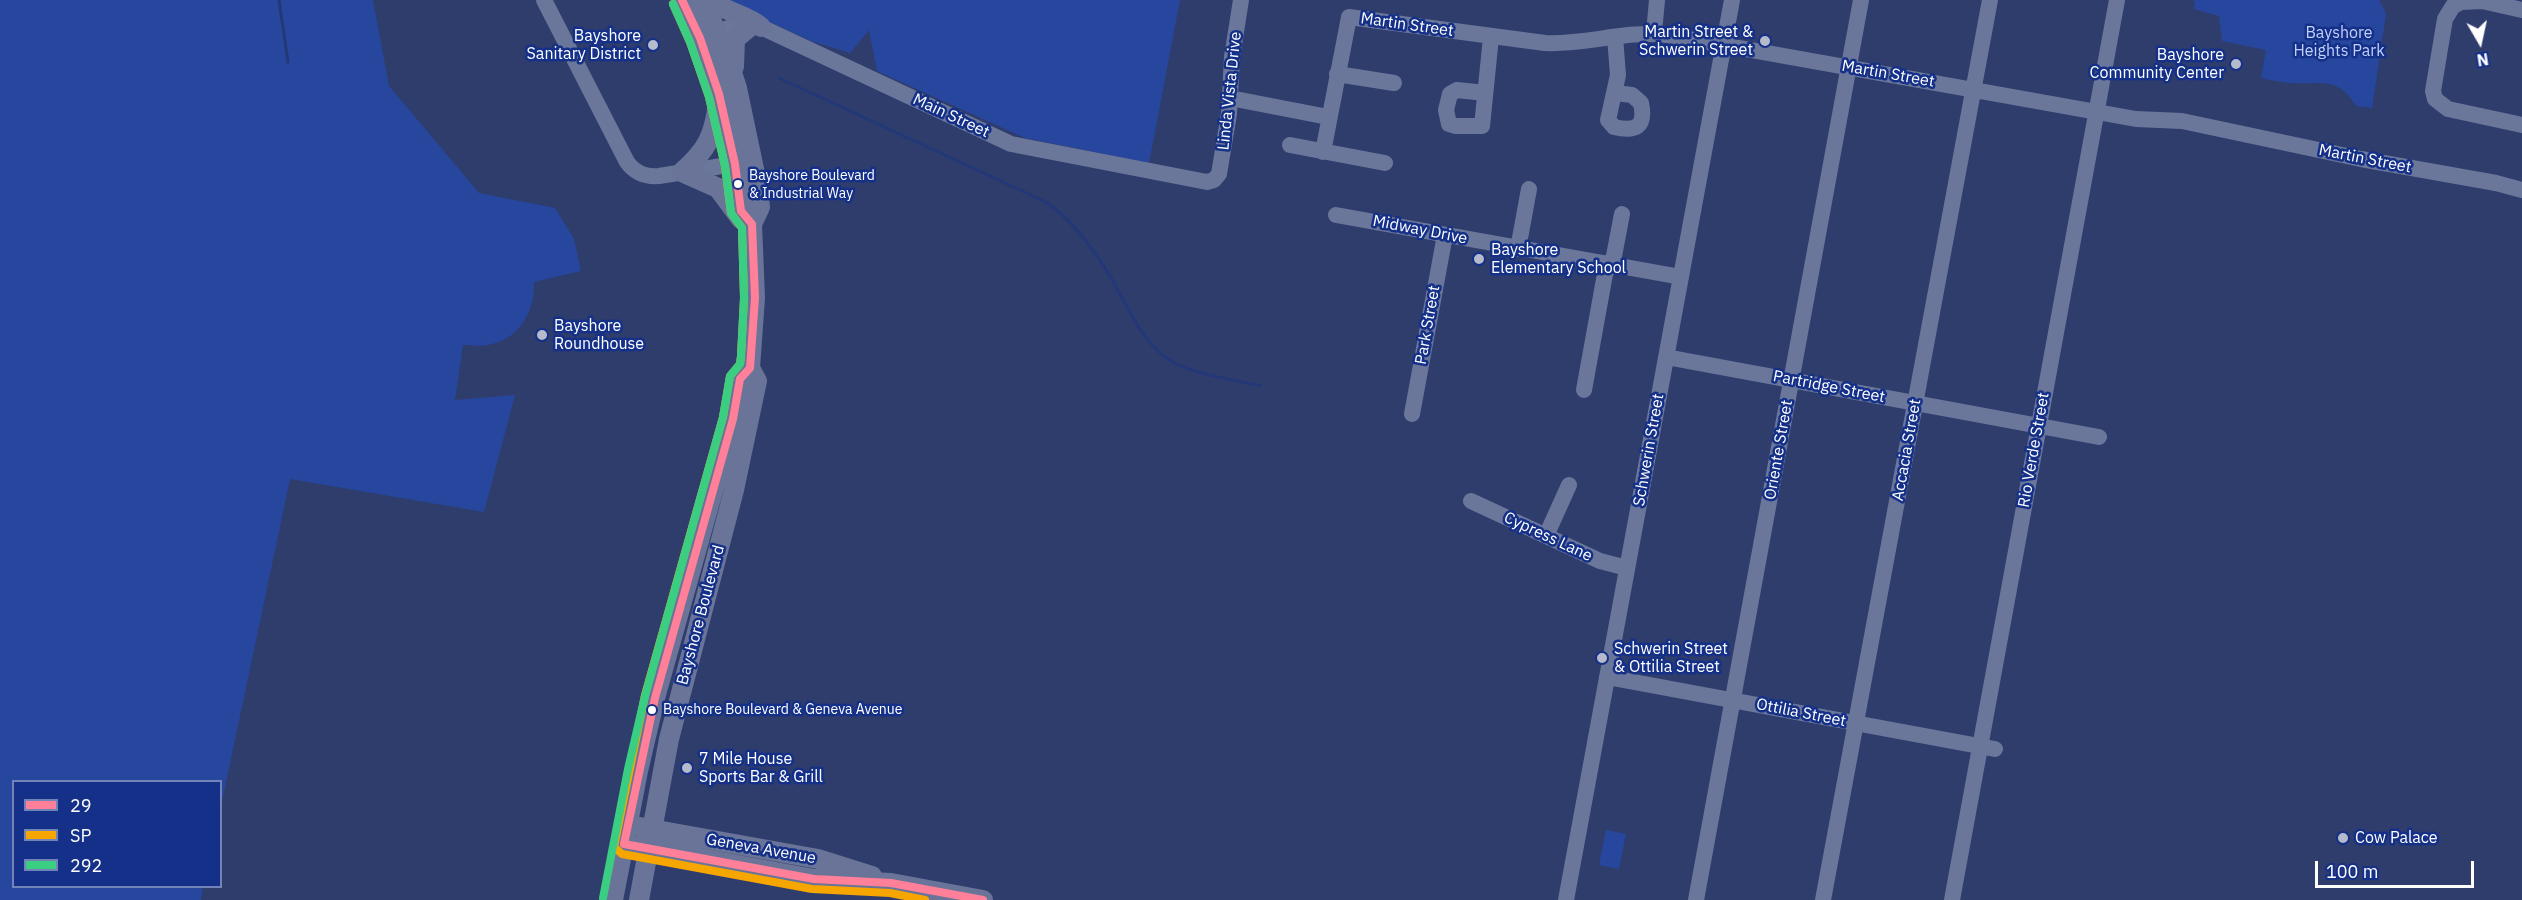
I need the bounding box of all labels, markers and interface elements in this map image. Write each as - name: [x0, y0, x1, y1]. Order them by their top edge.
- street label: Martin Street: [1359, 9, 1455, 41]
- north arrow: [2450, 12, 2510, 72]
- place label: Martin Street & Schwerin Street: [1639, 22, 1753, 60]
- park label: Bayshore Heights Park: [2293, 23, 2385, 61]
- place label: Bayshore Sanitary District: [527, 26, 641, 64]
- street label: Linda Vista Drive: [1214, 31, 1246, 151]
- marker: Martin Street & Schwerin Street: [1758, 34, 1772, 48]
- marker: Bayshore Sanitary District: [646, 38, 660, 52]
- place label: Bayshore Community Center: [2090, 45, 2224, 83]
- text: N: [2476, 49, 2490, 71]
- street label: Martin Street: [1840, 56, 1936, 92]
- marker: Bayshore Community Center: [2229, 57, 2243, 71]
- street label: Main Street: [910, 90, 992, 142]
- street label: Martin Street: [2317, 141, 2413, 177]
- place label: Bayshore Boulevard & Industrial Way: [749, 168, 875, 200]
- marker: Bayshore Boulevard & Industrial Way: [732, 178, 744, 190]
- street label: Midway Drive: [1371, 211, 1469, 249]
- place label: Bayshore Elementary School: [1491, 240, 1626, 278]
- marker: Bayshore Elementary School: [1472, 252, 1486, 266]
- street label: Park Street: [1412, 284, 1444, 366]
- place label: Bayshore Roundhouse: [554, 316, 644, 354]
- marker: Bayshore Roundhouse: [535, 328, 549, 342]
- street label: Partridge Street: [1771, 367, 1887, 407]
- street label: Rio Verde Street: [2014, 391, 2054, 509]
- street label: Schwerin Street: [1630, 392, 1668, 508]
- street label: Accacia Street: [1889, 398, 1925, 502]
- street label: Oriente Street: [1761, 399, 1797, 501]
- street label: Cypress Lane: [1501, 508, 1595, 566]
- street label: Bayshore Boulevard: [673, 543, 729, 687]
- place label: Schwerin Street & Ottilia Street: [1614, 639, 1728, 677]
- marker: Schwerin Street & Ottilia Street: [1595, 651, 1609, 665]
- street label: Ottilia Street: [1755, 695, 1847, 731]
- place label: Bayshore Boulevard & Geneva Avenue: [663, 702, 902, 718]
- marker: Bayshore Boulevard & Geneva Avenue: [646, 704, 658, 716]
- place label: 7 Mile House Sports Bar & Grill: [699, 749, 823, 787]
- marker: 7 Mile House Sports Bar & Grill: [680, 761, 694, 775]
- legend: [12, 780, 222, 888]
- text: 29: [70, 794, 92, 817]
- text: SP: [70, 824, 91, 847]
- place label: Cow Palace: [2355, 828, 2438, 848]
- street label: Geneva Avenue: [705, 830, 817, 868]
- marker: Cow Palace: [2336, 831, 2350, 845]
- scale bar: [2318, 849, 2477, 887]
- text: 292: [70, 854, 102, 877]
- text: 100 m: [2326, 860, 2378, 883]

